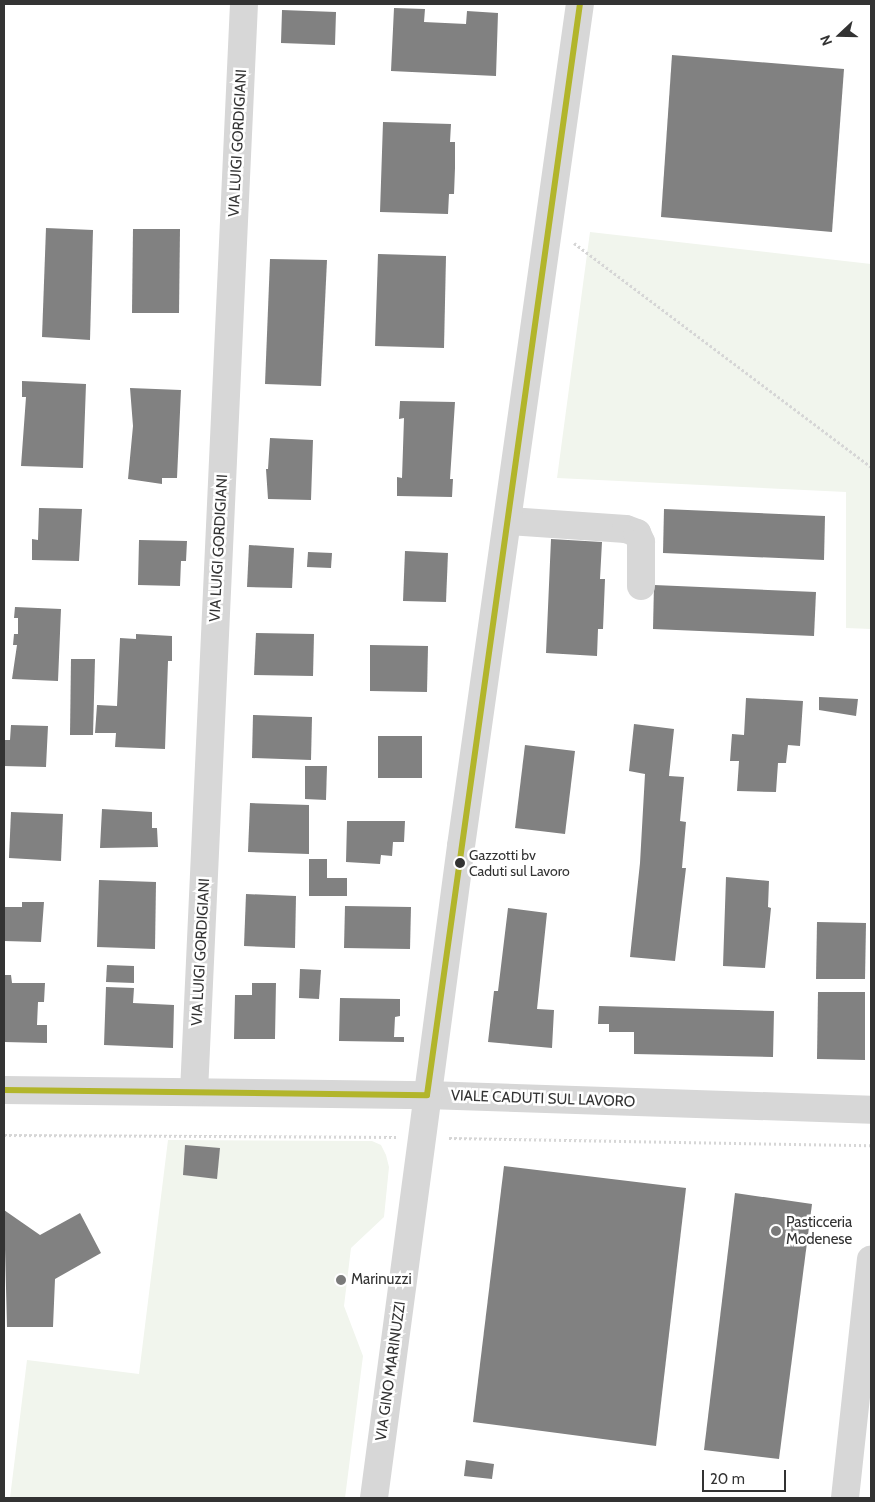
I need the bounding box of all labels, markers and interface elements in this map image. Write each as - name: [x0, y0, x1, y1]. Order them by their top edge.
- north arrow: [815, 10, 865, 60]
- text: N: [816, 33, 836, 48]
- street label: VIA LUIGI GORDIGIANI: [225, 69, 251, 217]
- street label: VIA LUIGI GORDIGIANI: [206, 474, 232, 622]
- place label: Gazzotti bv Caduti sul Lavoro: [469, 847, 570, 880]
- marker: Gazzotti bv Caduti sul Lavoro: [455, 858, 465, 868]
- street label: VIA LUIGI GORDIGIANI: [188, 878, 214, 1026]
- street label: VIALE CADUTI SUL LAVORO: [450, 1087, 636, 1111]
- place label: Pasticceria Modenese: [786, 1213, 852, 1248]
- marker: Pasticceria Modenese: [770, 1225, 782, 1237]
- place label: Marinuzzi: [351, 1271, 412, 1289]
- marker: Marinuzzi: [335, 1274, 347, 1286]
- street label: VIA GINO MARINUZZI: [372, 1300, 410, 1442]
- scale bar: [705, 1460, 789, 1492]
- text: 20 m: [710, 1470, 745, 1488]

